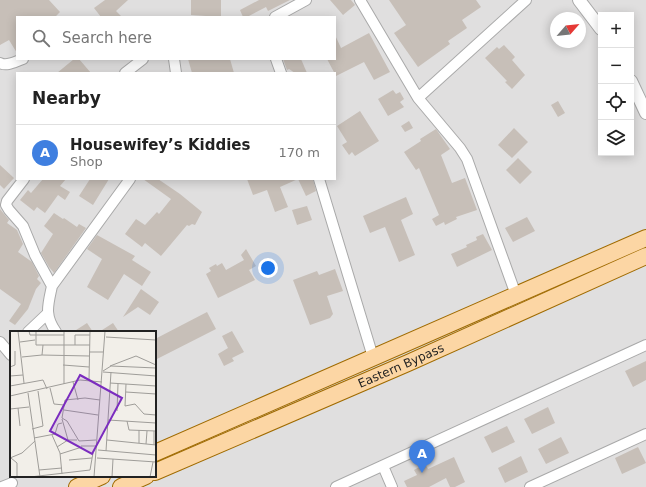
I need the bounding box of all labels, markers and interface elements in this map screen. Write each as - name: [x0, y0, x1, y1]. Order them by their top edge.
- north arrow: [550, 12, 586, 48]
- map controls: [598, 12, 634, 156]
- button: +: [598, 12, 634, 48]
- search box: [16, 16, 336, 60]
- icon: search: [30, 27, 52, 49]
- text: Search here: [62, 29, 152, 47]
- button: −: [598, 48, 634, 84]
- button: locate: [598, 84, 634, 120]
- text: Nearby: [32, 88, 101, 108]
- button: layers: [598, 120, 634, 156]
- text: Housewifey’s Kiddies: [70, 136, 250, 154]
- text: A: [40, 145, 50, 160]
- text: 170 m: [278, 145, 320, 160]
- text: Shop: [70, 154, 103, 169]
- your location: [258, 258, 278, 278]
- inset map: [10, 331, 156, 477]
- street label: Eastern Bypass: [356, 341, 446, 391]
- pin: A: [409, 440, 435, 473]

